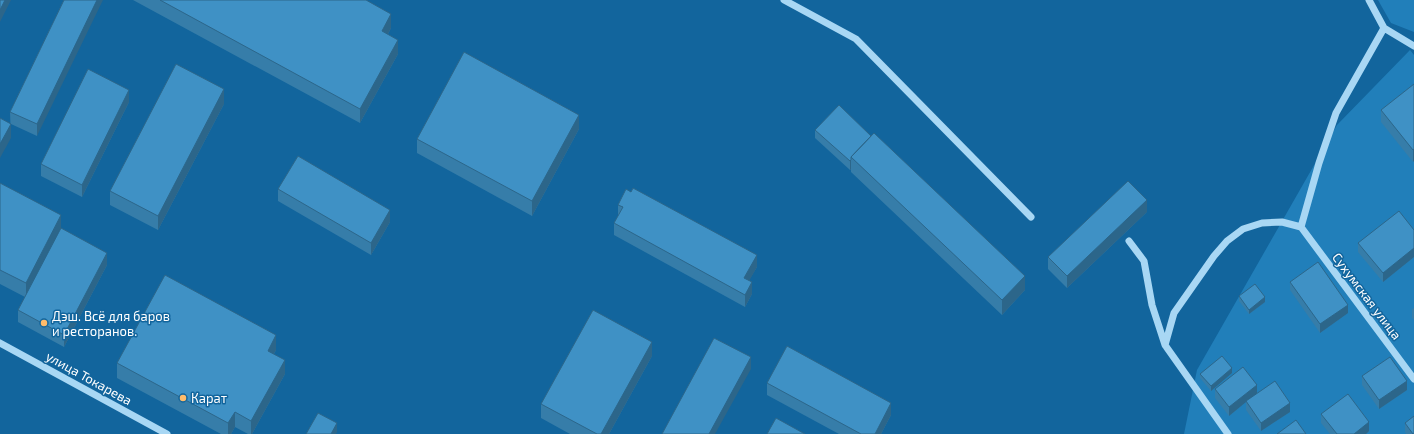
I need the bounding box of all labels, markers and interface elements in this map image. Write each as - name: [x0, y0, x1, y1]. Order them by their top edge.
- street label: Сухумская улица: [1329, 249, 1405, 343]
- place label: Дэш. Всё для баров и ресторанов.: [52, 308, 170, 339]
- marker: Дэш. Всё для баров и ресторанов.: [39, 318, 49, 328]
- street label: улица Токарева: [43, 348, 135, 408]
- place label: Карат: [191, 390, 228, 406]
- marker: Карат: [178, 393, 188, 403]

